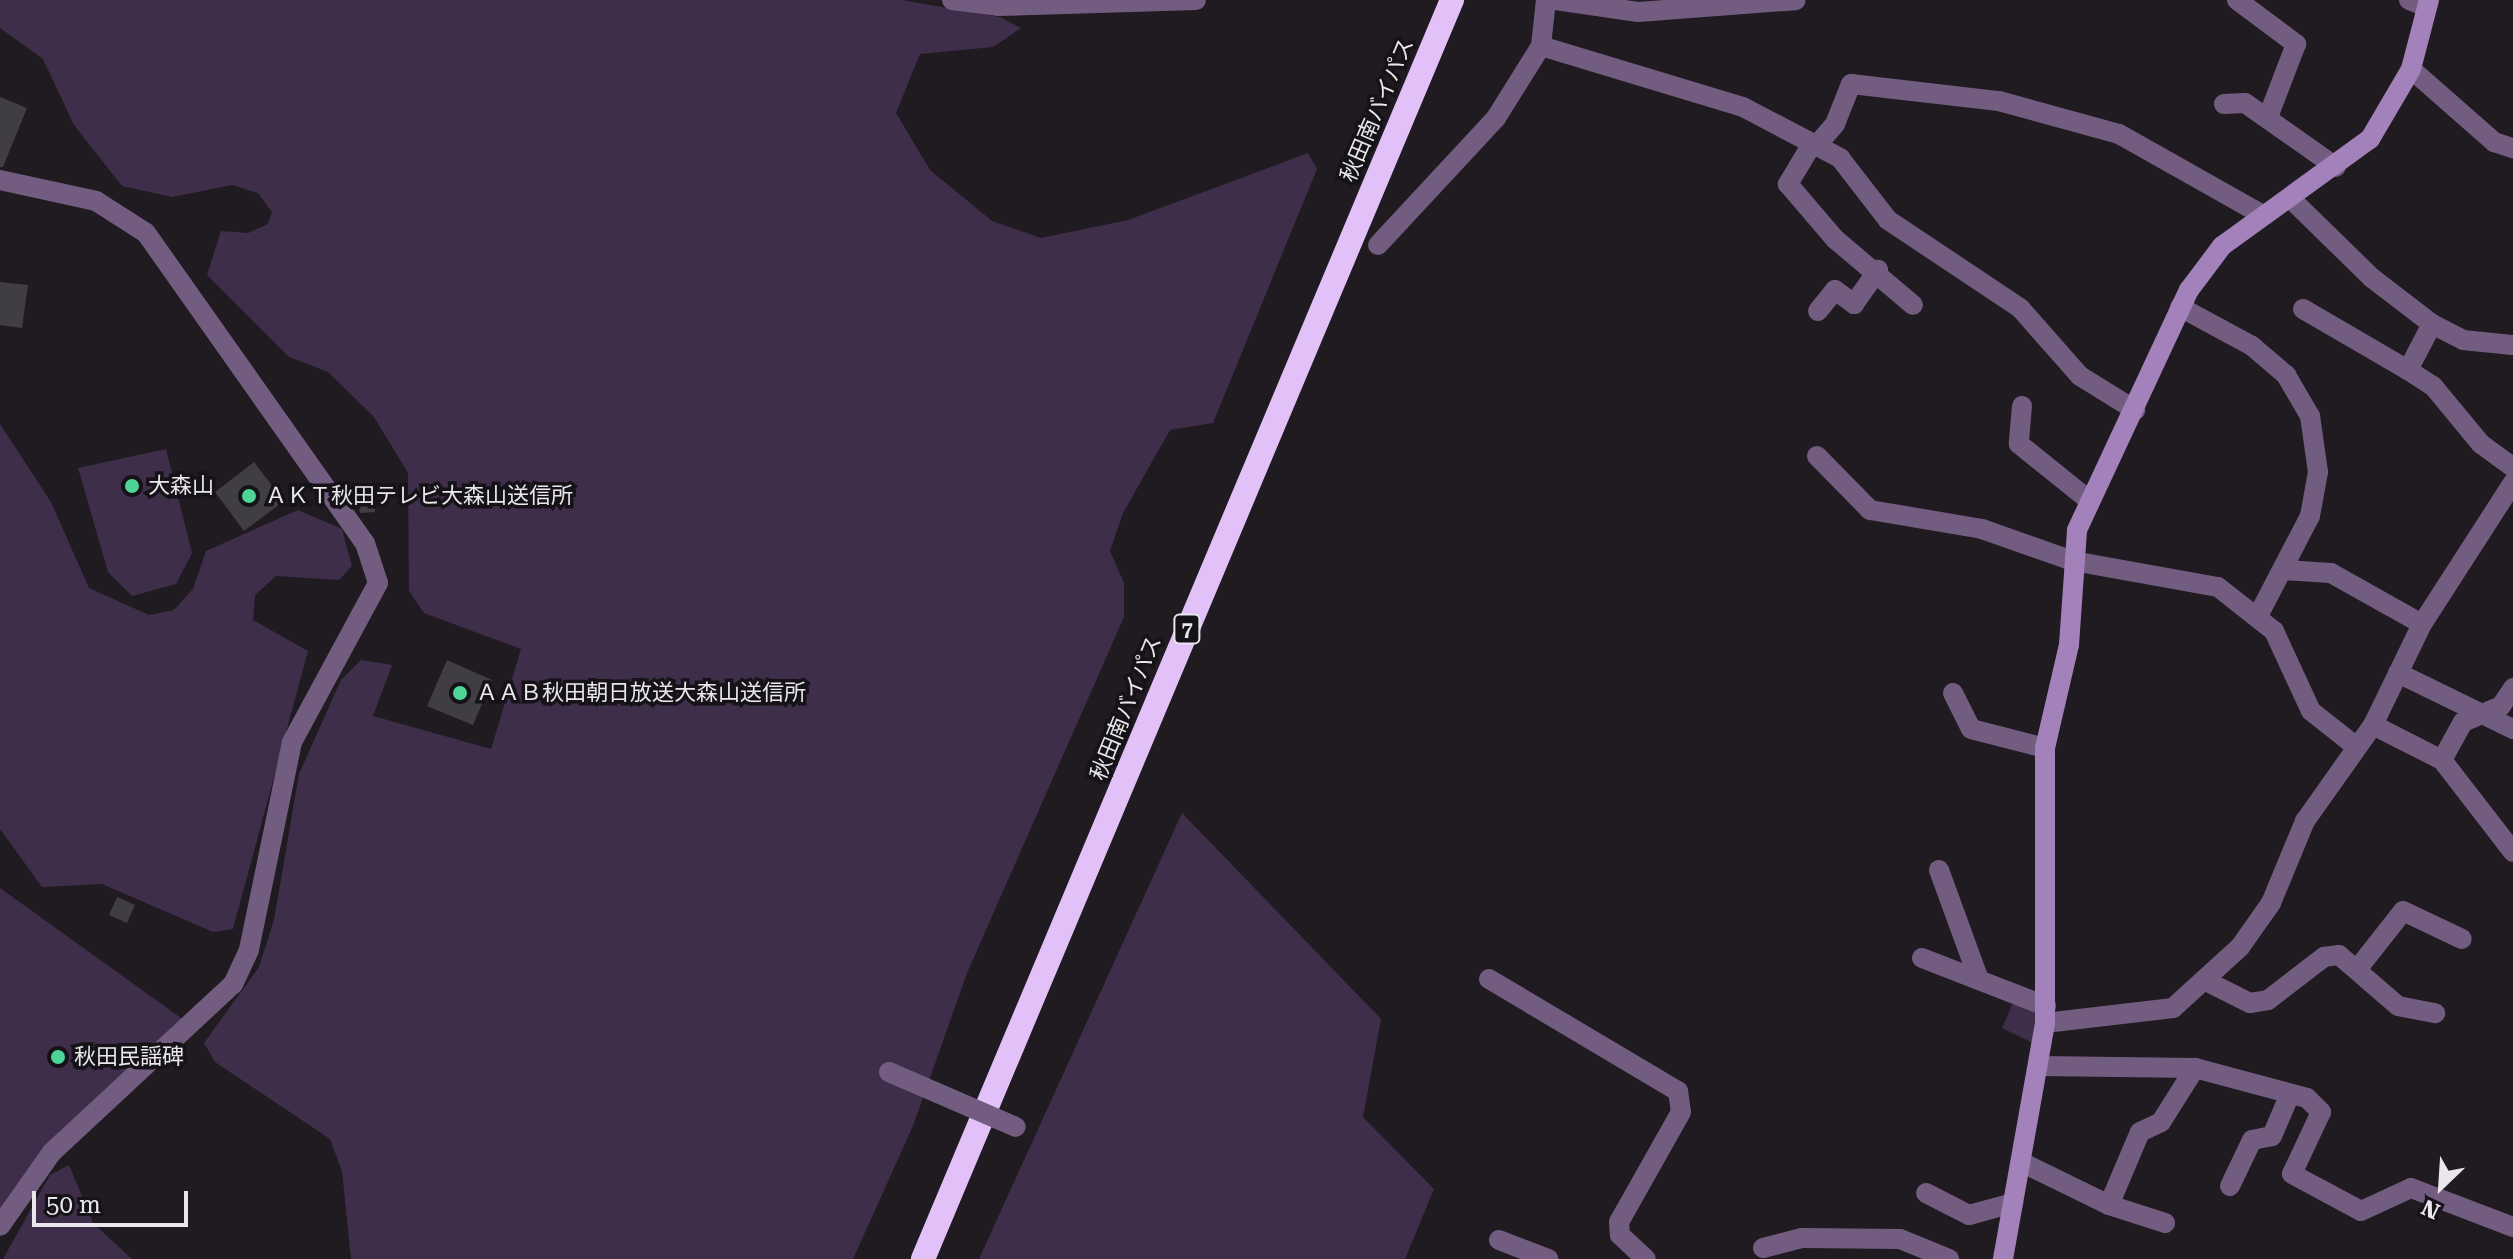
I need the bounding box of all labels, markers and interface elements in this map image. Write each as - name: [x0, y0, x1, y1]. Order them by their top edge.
- street label: 秋田南バイパス: [1335, 34, 1419, 186]
- place label: 大森山: [148, 473, 214, 499]
- marker: 大森山: [123, 477, 141, 495]
- place label: ＡＫＴ秋田テレビ大森山送信所: [265, 483, 573, 509]
- marker: ＡＫＴ秋田テレビ大森山送信所: [240, 487, 258, 505]
- road number: 7: [1173, 613, 1201, 645]
- street label: 秋田南バイパス: [1085, 632, 1167, 784]
- place label: ＡＡＢ秋田朝日放送大森山送信所: [476, 680, 806, 706]
- marker: ＡＡＢ秋田朝日放送大森山送信所: [451, 684, 469, 702]
- place label: 秋田民謡碑: [74, 1044, 184, 1070]
- marker: 秋田民謡碑: [49, 1048, 67, 1066]
- north arrow: [2401, 1147, 2481, 1227]
- scale bar: [36, 1175, 192, 1225]
- text: 50 m: [46, 1191, 101, 1219]
- text: N: [2418, 1194, 2444, 1224]

